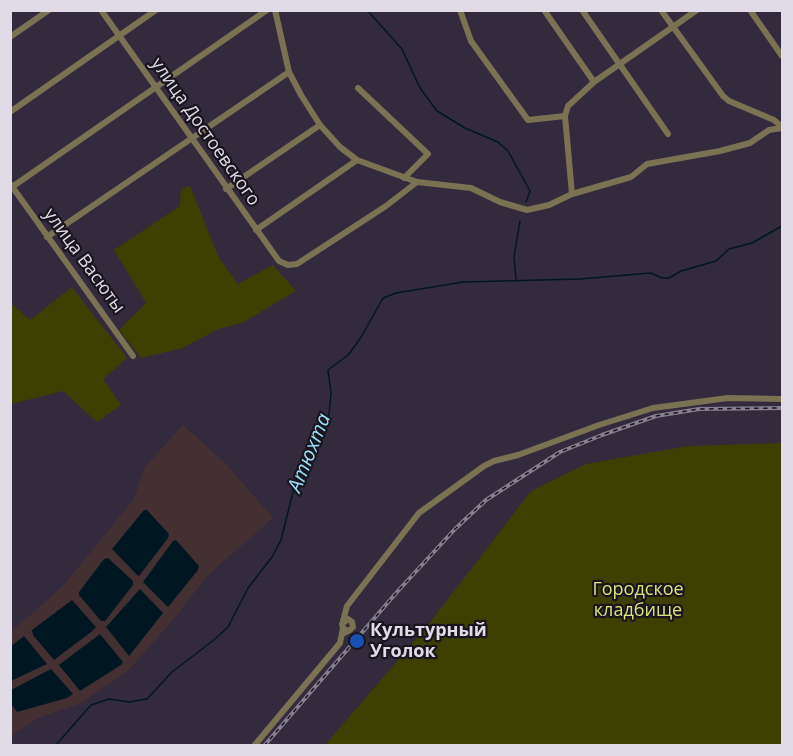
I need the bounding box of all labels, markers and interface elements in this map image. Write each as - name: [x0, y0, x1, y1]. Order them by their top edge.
- street label: улица Достоевского: [146, 54, 264, 210]
- street label: улица Васюты: [39, 204, 129, 318]
- water label: Атюхта: [283, 410, 337, 496]
- park label: Городское кладбище: [592, 579, 684, 622]
- place label: Культурный Уголок: [370, 620, 487, 662]
- marker: Культурный Уголок: [348, 632, 366, 650]

